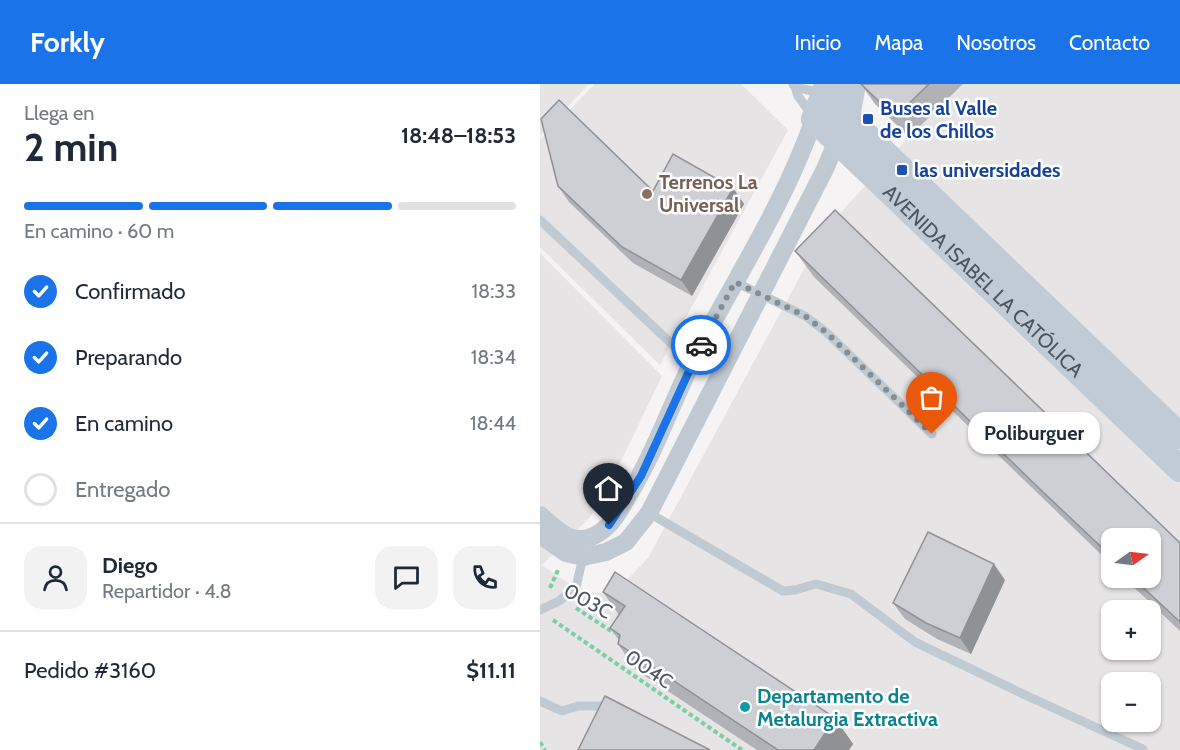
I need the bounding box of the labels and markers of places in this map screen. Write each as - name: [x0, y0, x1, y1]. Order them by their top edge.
- place label: Buses al Valle de los Chillos: [880, 96, 997, 143]
- marker: Buses al Valle de los Chillos: [861, 112, 875, 126]
- place label: las universidades: [914, 158, 1061, 182]
- marker: las universidades: [895, 163, 909, 177]
- place label: Terrenos La Universal: [659, 170, 758, 217]
- marker: Terrenos La Universal: [640, 187, 654, 201]
- pin: [906, 372, 957, 434]
- callout: Poliburguer: [968, 413, 1100, 455]
- pin: [583, 463, 634, 525]
- place label: Departamento de Metalurgia Extractiva: [757, 684, 938, 731]
- marker: Departamento de Metalurgia Extractiva: [738, 700, 752, 714]

